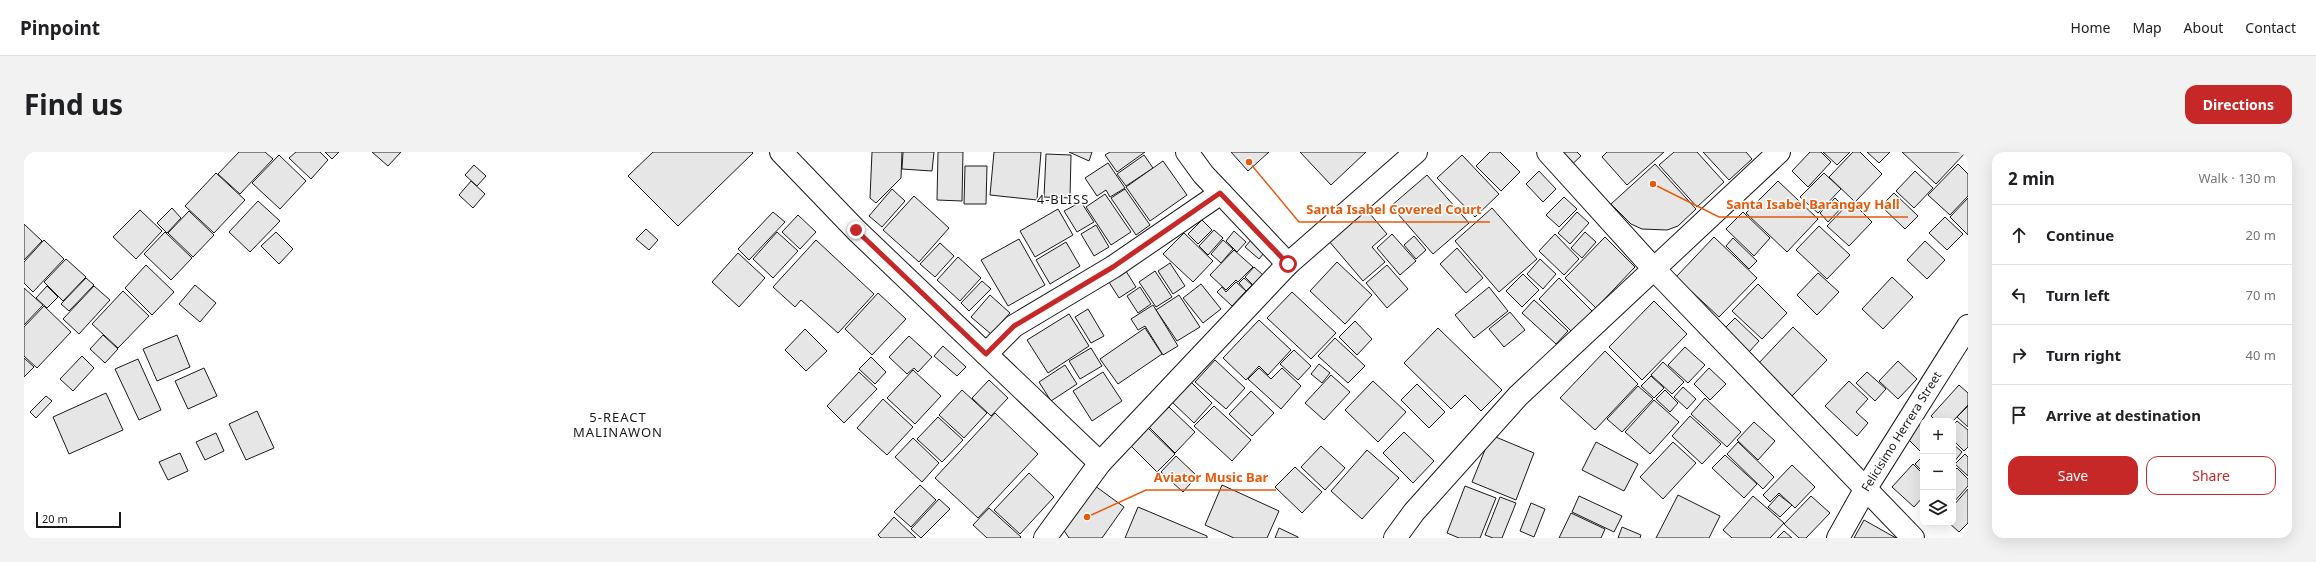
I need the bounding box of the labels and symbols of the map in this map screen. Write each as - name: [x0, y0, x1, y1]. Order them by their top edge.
- district label: 4-BLISS: [1037, 190, 1089, 208]
- callout: Santa Isabel Barangay Hall: [1719, 192, 1908, 217]
- text: Santa Isabel Barangay Hall: [1726, 195, 1900, 213]
- callout: Santa Isabel Covered Court: [1299, 197, 1490, 222]
- text: Santa Isabel Covered Court: [1306, 200, 1482, 218]
- route end: [847, 221, 865, 239]
- route start: [1279, 255, 1297, 273]
- street label: Felicisimo Herrera Street: [1857, 367, 1946, 495]
- district label: 5-REACT MALINAWON: [573, 408, 663, 441]
- callout: Aviator Music Bar: [1146, 465, 1276, 490]
- text: Aviator Music Bar: [1154, 468, 1268, 486]
- scale bar: [36, 510, 121, 529]

